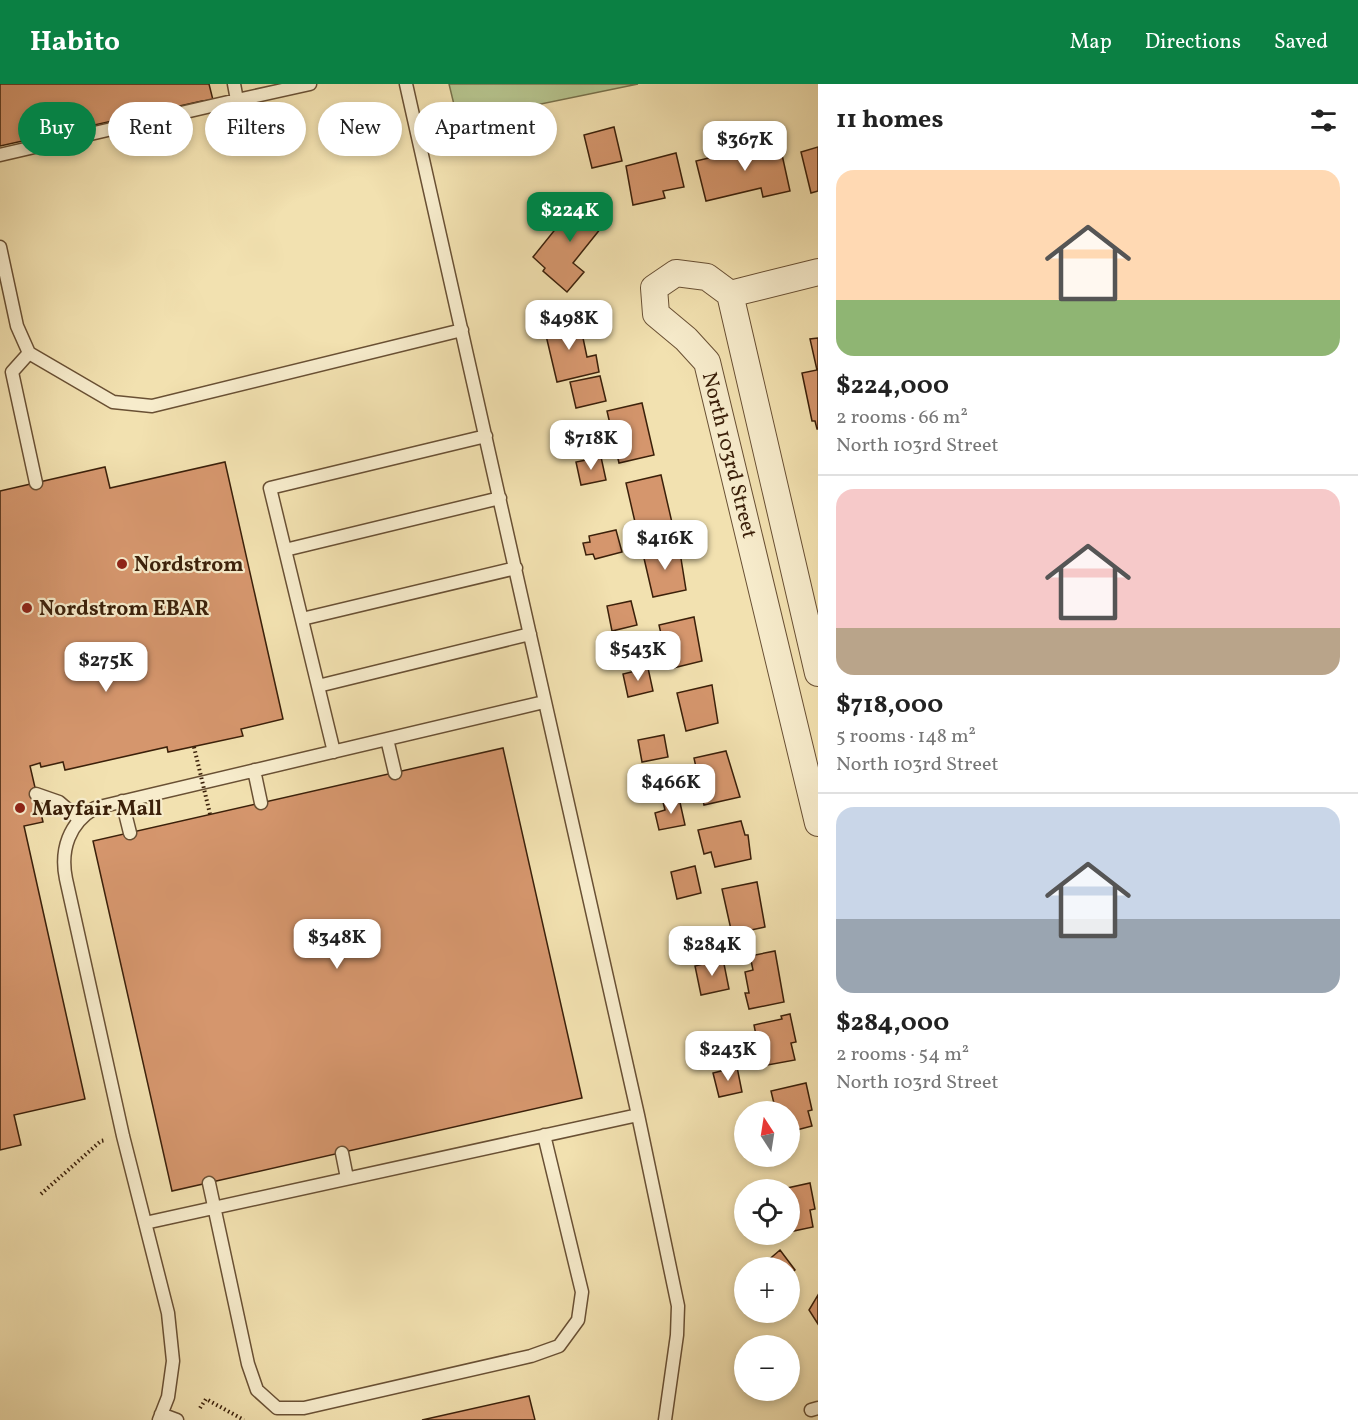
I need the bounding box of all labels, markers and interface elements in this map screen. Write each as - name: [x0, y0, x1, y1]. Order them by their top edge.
- text: Habito: [30, 23, 120, 62]
- text: Map: [1070, 28, 1112, 57]
- text: Directions: [1145, 28, 1241, 57]
- text: Saved: [1274, 28, 1328, 57]
- chip: Buy: [18, 102, 96, 156]
- chip: Rent: [108, 102, 193, 156]
- chip: Filters: [205, 102, 306, 156]
- chip: New: [318, 102, 402, 156]
- chip: Apartment: [414, 102, 557, 156]
- text: 11 homes: [836, 102, 943, 138]
- icon: filters: [1307, 104, 1340, 137]
- pin: $367K: [703, 121, 787, 172]
- text: $367K: [717, 126, 773, 154]
- pin: $224K: [528, 192, 612, 243]
- text: $224K: [541, 197, 599, 225]
- icon: home: [1034, 209, 1142, 317]
- pin: $498K: [527, 300, 611, 351]
- text: $498K: [539, 305, 599, 333]
- text: $224,000: [836, 368, 949, 404]
- street label: North 103rd Street: [694, 369, 763, 542]
- text: 2 rooms · 66 m²: [836, 404, 968, 432]
- pin: $718K: [549, 420, 633, 471]
- text: $718K: [564, 425, 618, 453]
- text: North 103rd Street: [836, 432, 998, 460]
- pin: $416K: [623, 520, 707, 571]
- text: $416K: [637, 525, 693, 553]
- icon: home: [1034, 528, 1142, 636]
- place label: Nordstrom: [134, 551, 243, 580]
- marker: Nordstrom: [115, 557, 129, 571]
- place label: Nordstrom EBAR: [39, 595, 209, 624]
- marker: Nordstrom EBAR: [20, 601, 34, 615]
- pin: $543K: [596, 631, 680, 682]
- text: $543K: [610, 636, 666, 664]
- pin: $275K: [64, 642, 148, 693]
- text: $275K: [79, 647, 133, 675]
- text: $718,000: [836, 687, 943, 723]
- text: 5 rooms · 148 m²: [836, 723, 976, 751]
- text: North 103rd Street: [836, 751, 998, 779]
- pin: $466K: [629, 764, 713, 815]
- text: $466K: [641, 769, 701, 797]
- place label: Mayfair Mall: [32, 795, 162, 824]
- marker: Mayfair Mall: [13, 801, 27, 815]
- icon: home: [1034, 846, 1142, 954]
- pin: $348K: [295, 919, 379, 970]
- text: $348K: [308, 924, 366, 952]
- pin: $284K: [670, 926, 754, 977]
- text: $284K: [683, 931, 741, 959]
- text: $284,000: [836, 1005, 949, 1041]
- pin: $243K: [686, 1031, 770, 1082]
- text: $243K: [699, 1036, 757, 1064]
- text: 2 rooms · 54 m²: [836, 1041, 969, 1069]
- text: North 103rd Street: [836, 1069, 998, 1097]
- north arrow: [734, 1101, 800, 1167]
- map controls: [734, 1101, 800, 1401]
- button: locate: [734, 1179, 800, 1245]
- button: +: [734, 1257, 800, 1323]
- button: −: [734, 1335, 800, 1401]

